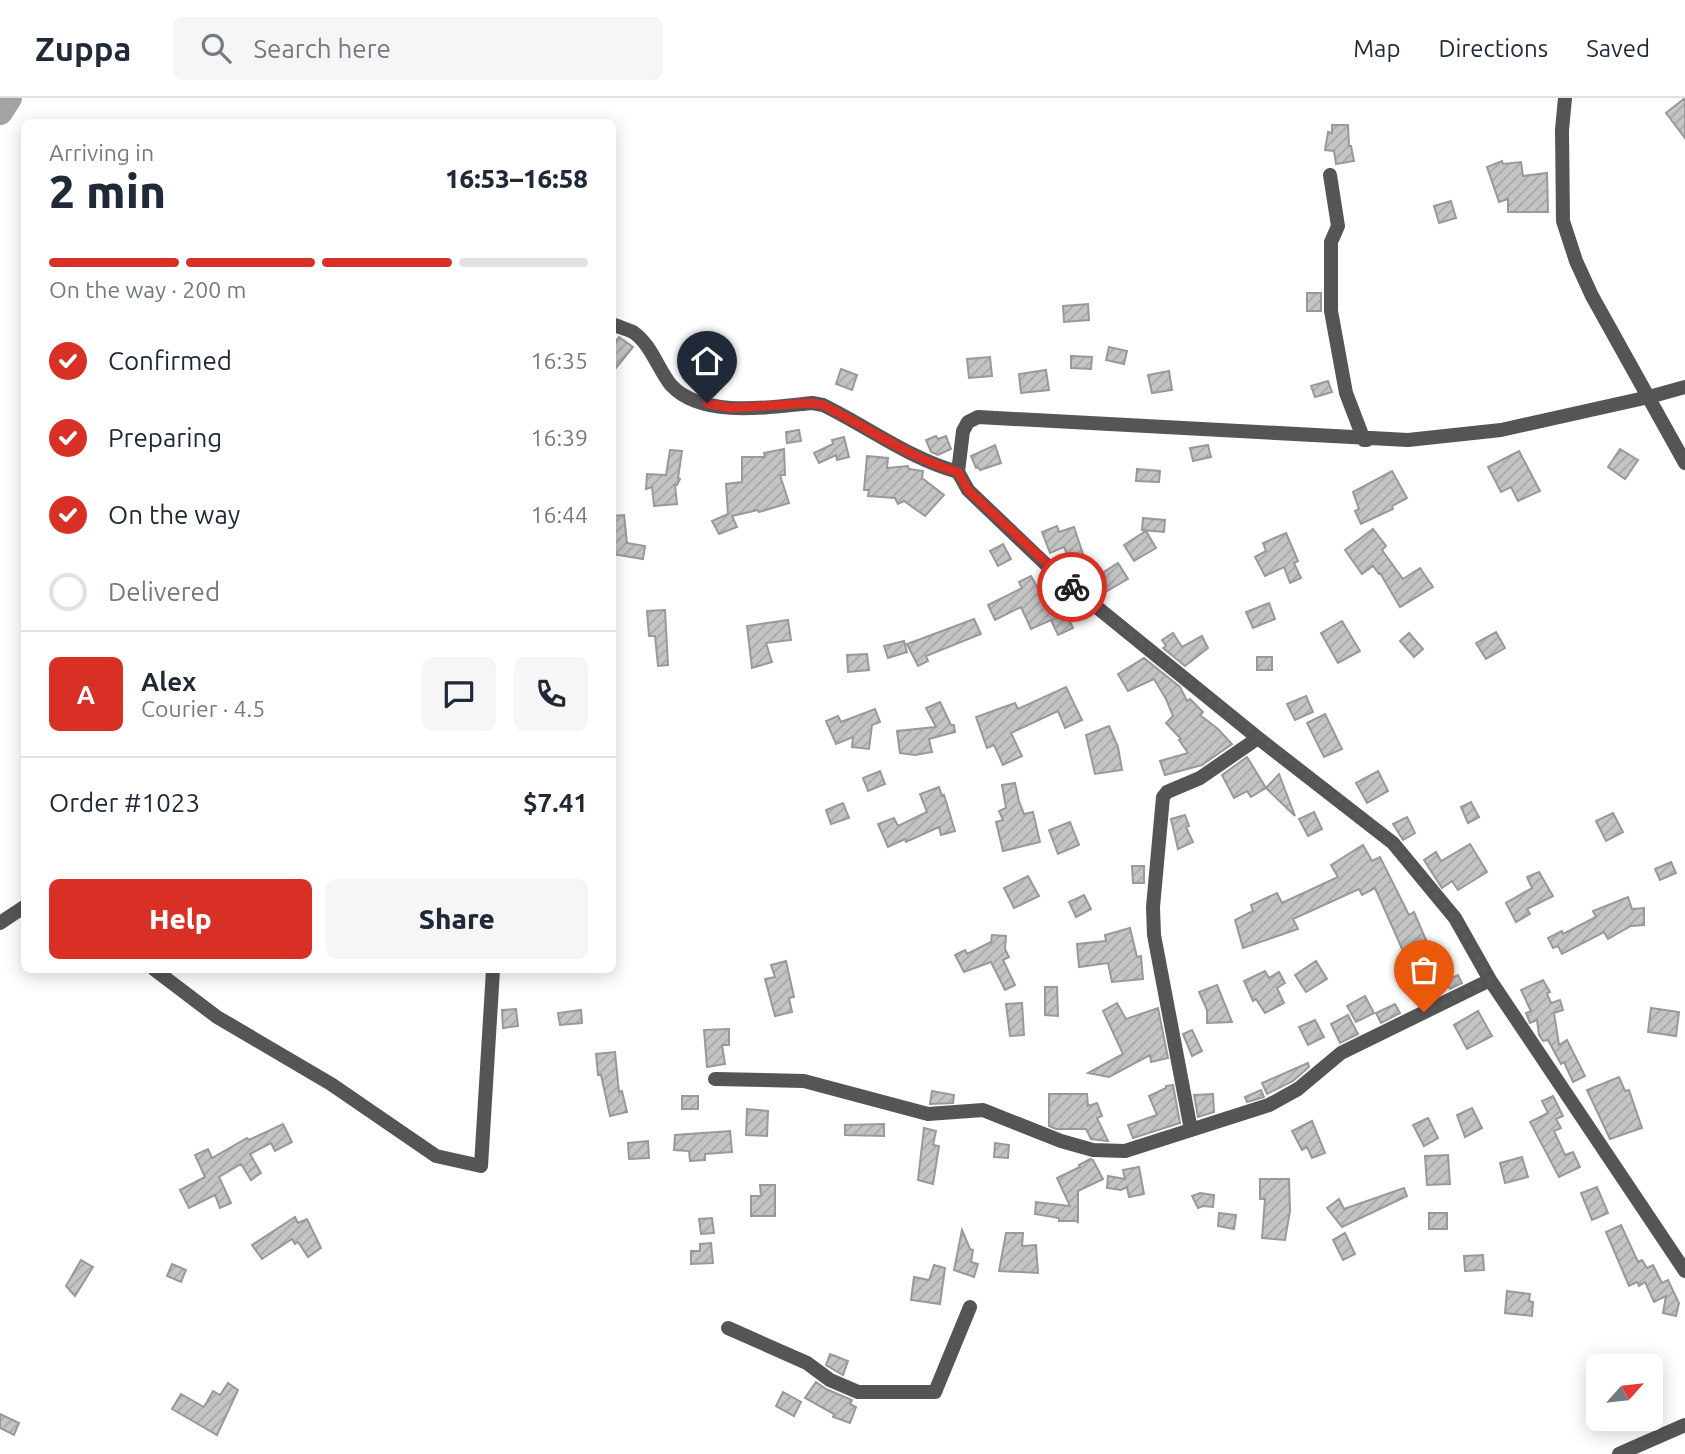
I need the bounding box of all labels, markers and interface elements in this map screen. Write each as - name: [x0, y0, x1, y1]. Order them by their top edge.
- search box: [173, 17, 663, 80]
- icon: search: [197, 29, 235, 67]
- text: Zuppa: [35, 30, 131, 67]
- text: Search here: [253, 34, 391, 63]
- text: Map: [1353, 35, 1400, 62]
- text: Directions: [1438, 35, 1548, 62]
- text: Saved: [1586, 35, 1650, 62]
- text: Arriving in: [49, 140, 154, 165]
- text: 16:53–16:58: [445, 164, 588, 193]
- text: 2 min: [49, 165, 166, 217]
- text: On the way · 200 m: [49, 277, 246, 302]
- pin: [677, 331, 737, 403]
- icon: check: [49, 342, 87, 380]
- icon: home: [688, 342, 726, 380]
- text: Confirmed: [108, 346, 232, 375]
- text: 16:35: [530, 348, 588, 373]
- icon: check: [49, 419, 87, 457]
- text: Preparing: [108, 423, 222, 452]
- text: 16:39: [530, 425, 588, 450]
- icon: check: [49, 496, 87, 534]
- text: On the way: [108, 500, 240, 529]
- text: 16:44: [530, 502, 588, 527]
- courier: [1037, 552, 1107, 622]
- icon: bike: [1053, 568, 1091, 606]
- text: Delivered: [108, 577, 220, 606]
- button: chat: [422, 657, 496, 731]
- button: phone: [514, 657, 588, 731]
- text: Alex: [141, 667, 196, 696]
- text: A: [77, 680, 95, 709]
- text: Courier · 4.5: [141, 696, 265, 721]
- text: Order #1023: [49, 788, 200, 817]
- text: $7.41: [523, 788, 588, 817]
- button: Help: [49, 879, 312, 959]
- button: Share: [326, 879, 588, 959]
- pin: [1394, 940, 1454, 1012]
- icon: bag: [1405, 951, 1443, 989]
- north arrow: [1586, 1354, 1662, 1432]
- map controls: [1586, 1354, 1663, 1431]

